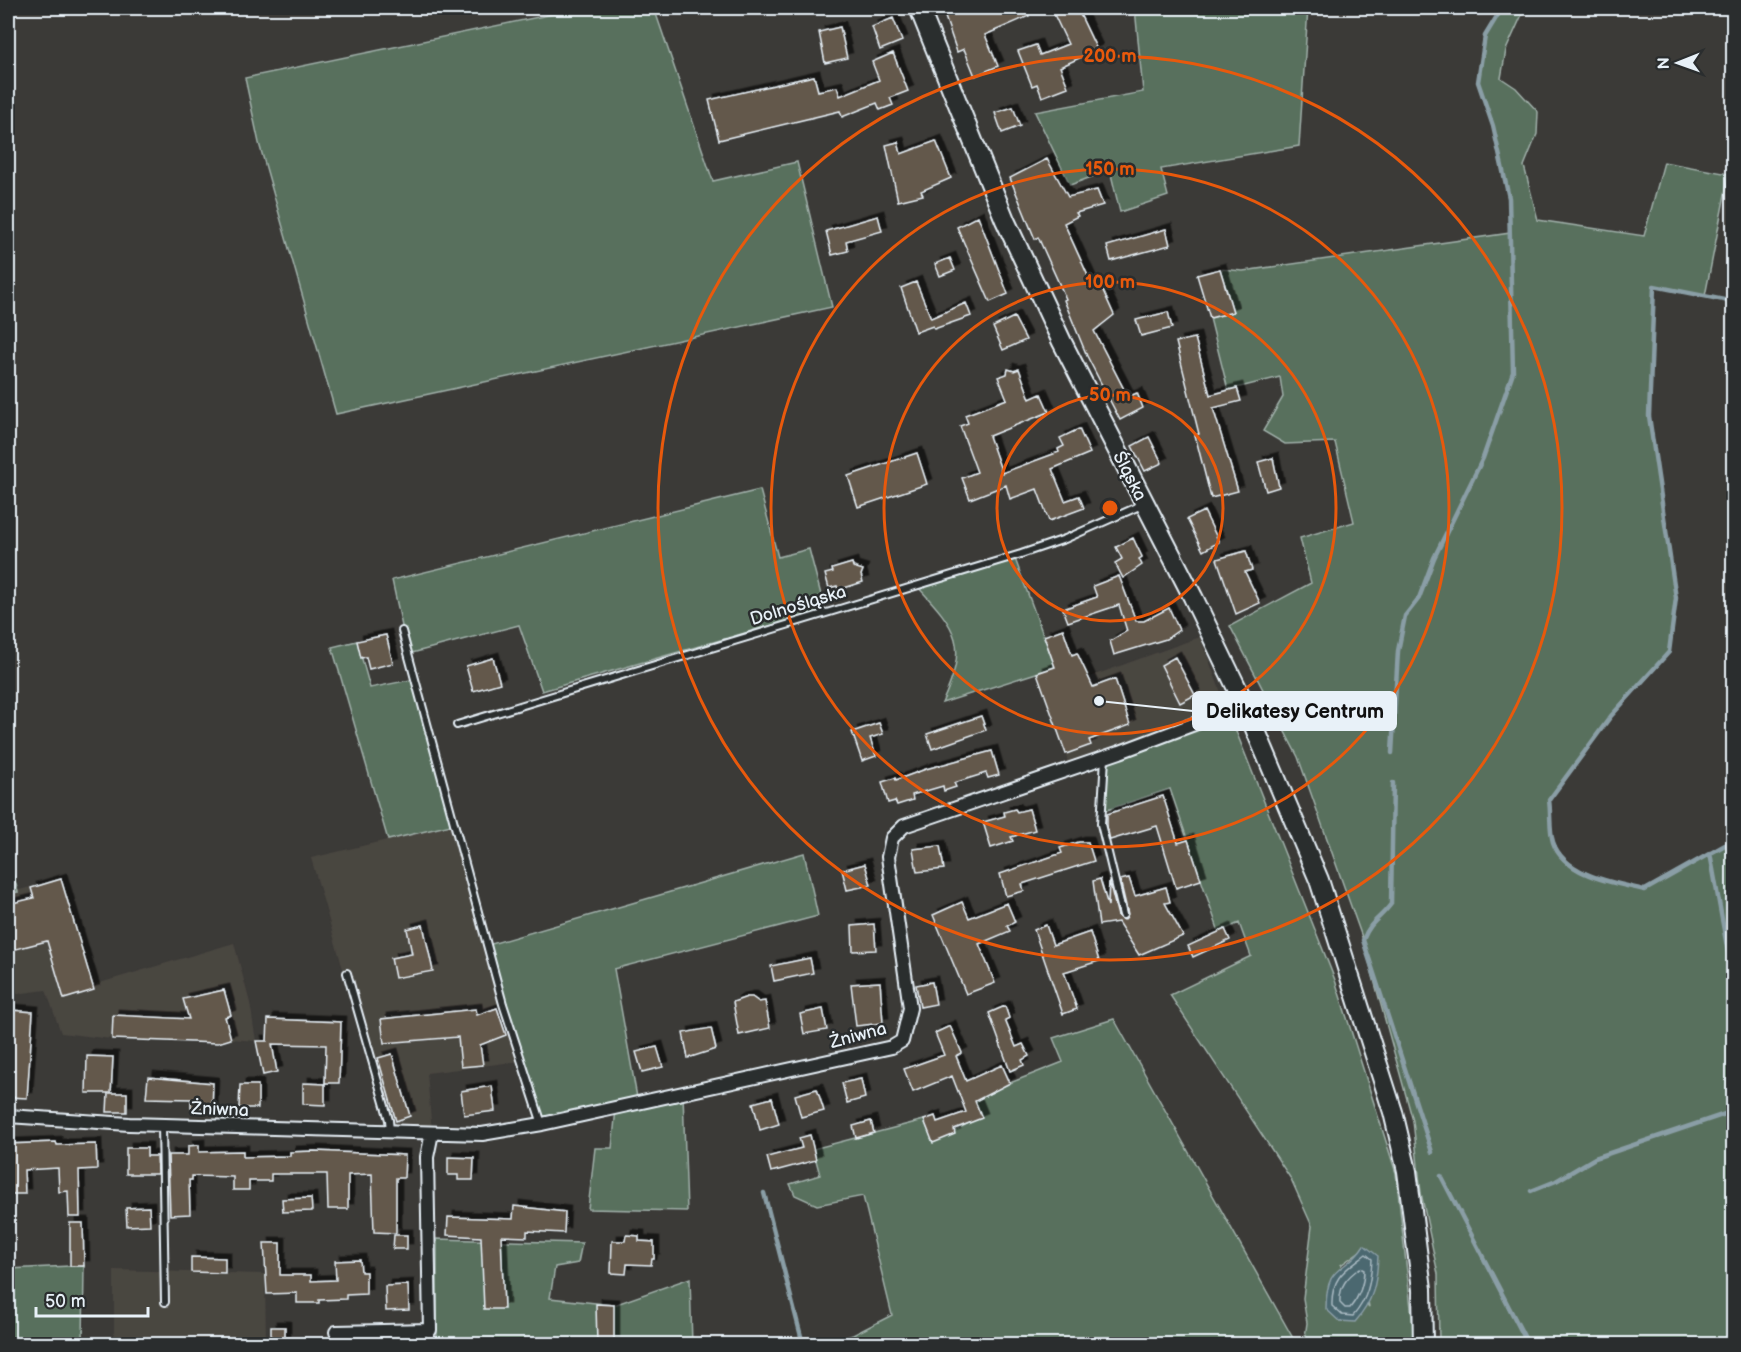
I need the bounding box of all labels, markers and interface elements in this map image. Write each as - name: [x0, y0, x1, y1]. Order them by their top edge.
- north arrow: [1648, 33, 1708, 93]
- text: 200 m: [1083, 46, 1137, 67]
- text: N: [1655, 57, 1674, 69]
- text: 150 m: [1085, 159, 1135, 180]
- text: 100 m: [1085, 272, 1135, 293]
- text: 50 m: [1089, 385, 1131, 406]
- street label: Śląska: [1108, 447, 1153, 504]
- centre of rings: [1100, 498, 1120, 518]
- street label: Dolnośląska: [748, 581, 849, 630]
- callout: Delikatesy Centrum: [1193, 692, 1396, 730]
- text: Delikatesy Centrum: [1206, 700, 1384, 724]
- street label: Żniwna: [826, 1017, 889, 1053]
- street label: Żniwna: [190, 1097, 249, 1121]
- scale bar: [36, 1280, 148, 1318]
- text: 50 m: [45, 1291, 86, 1312]

